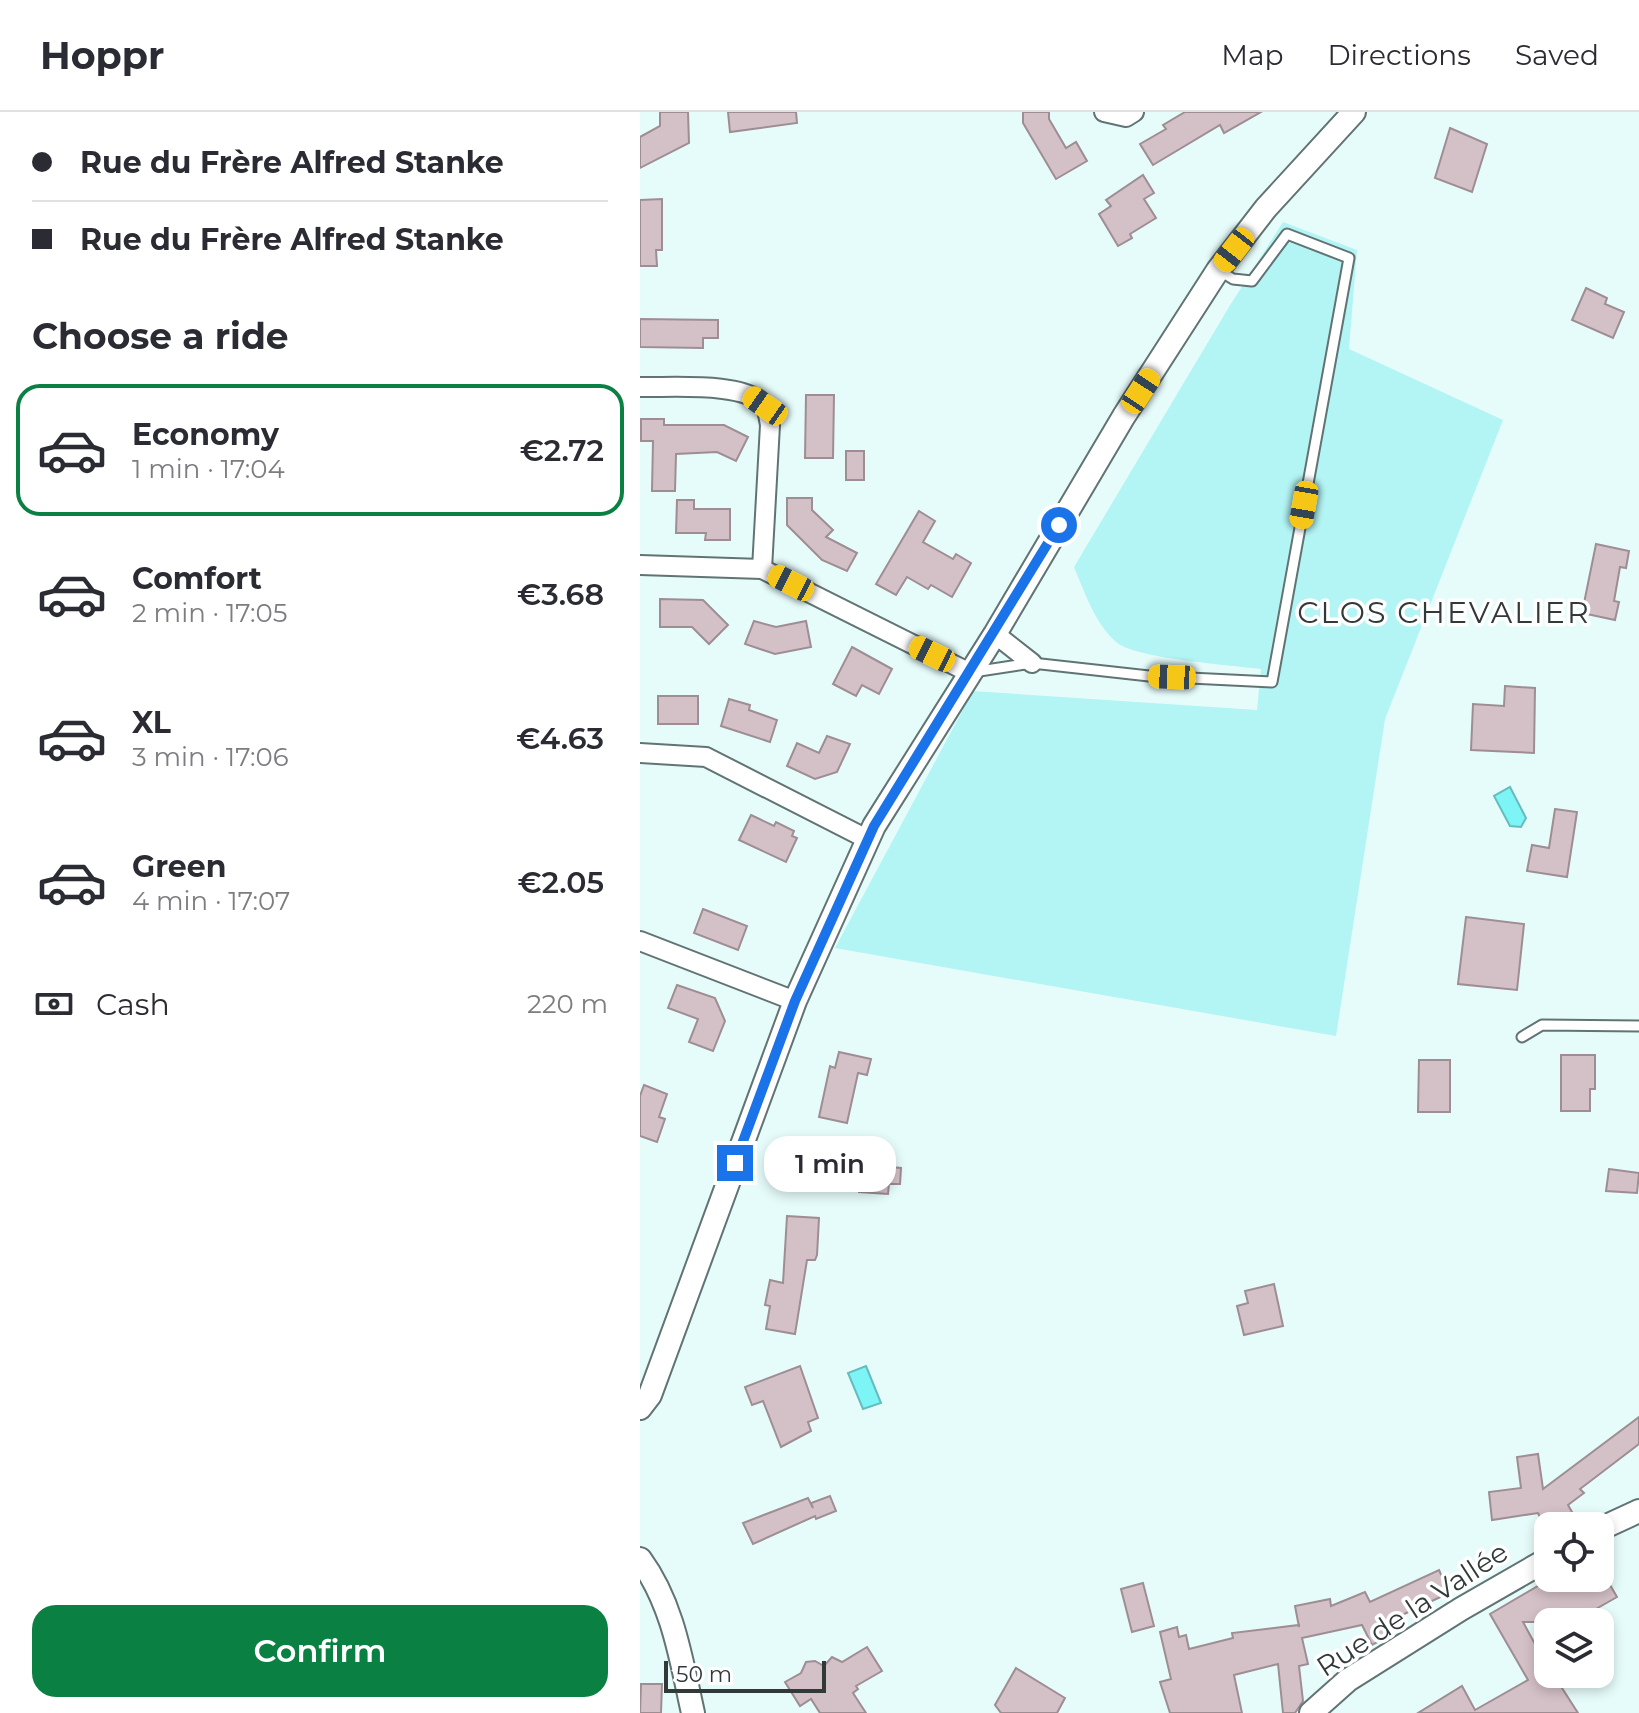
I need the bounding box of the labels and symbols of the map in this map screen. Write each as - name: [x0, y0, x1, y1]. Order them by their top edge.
- car: [1210, 224, 1258, 276]
- car: [1118, 364, 1164, 418]
- car: [738, 382, 792, 430]
- car: [1288, 479, 1320, 531]
- route start: [1041, 507, 1077, 543]
- car: [764, 561, 818, 605]
- district label: CLOS CHEVALIER: [1297, 594, 1591, 631]
- car: [905, 633, 959, 675]
- car: [1148, 664, 1196, 690]
- callout: 1 min: [763, 1135, 895, 1191]
- route end: [717, 1145, 753, 1181]
- street label: Rue de la Vallée: [1310, 1534, 1514, 1684]
- scale bar: [664, 1657, 826, 1693]

